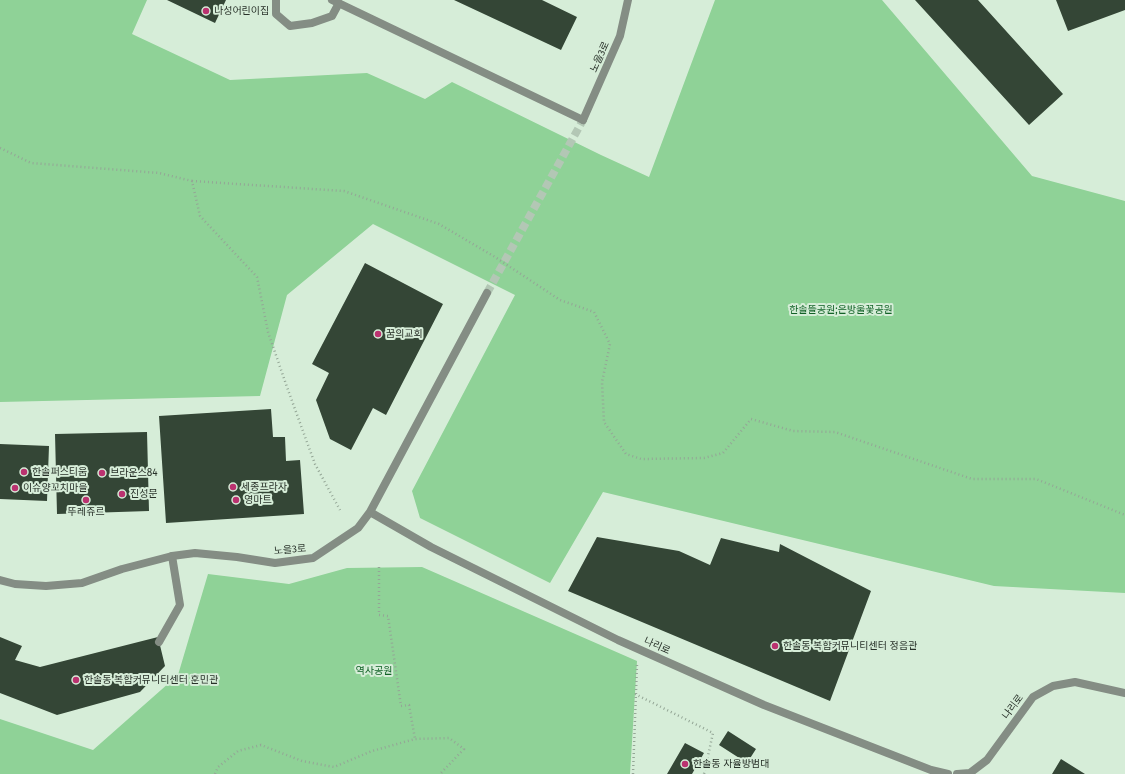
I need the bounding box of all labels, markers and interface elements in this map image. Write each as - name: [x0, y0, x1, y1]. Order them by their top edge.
- place label: 나성어린이집: [214, 5, 269, 17]
- marker: 나성어린이집: [201, 6, 211, 16]
- street label: 노을3로: [588, 40, 612, 74]
- park label: 한솔뜰공원;은방울꽃공원: [789, 304, 893, 316]
- place label: 꿈의교회: [386, 328, 423, 340]
- marker: 꿈의교회: [373, 329, 383, 339]
- place label: 한솔퍼스티움: [32, 466, 87, 478]
- marker: 한솔퍼스티움: [19, 467, 29, 477]
- place label: 브라운스84: [110, 467, 158, 479]
- marker: 브라운스84: [97, 468, 107, 478]
- place label: 세종프라자: [241, 481, 287, 493]
- place label: 이슈양꼬치마을: [23, 482, 87, 494]
- marker: 세종프라자: [228, 482, 238, 492]
- marker: 이슈양꼬치마을: [10, 483, 20, 493]
- place label: 진성문: [130, 488, 158, 500]
- marker: 진성문: [117, 489, 127, 499]
- place label: 영마트: [244, 494, 272, 506]
- marker: 뚜레쥬르: [81, 495, 91, 505]
- marker: 영마트: [231, 495, 241, 505]
- place label: 뚜레쥬르: [68, 506, 104, 518]
- street label: 노을3로: [273, 543, 307, 557]
- street label: 나리로: [642, 635, 672, 657]
- place label: 한솔동 복합커뮤니티센터 정음관: [783, 640, 917, 652]
- marker: 한솔동 복합커뮤니티센터 정음관: [770, 641, 780, 651]
- park label: 역사공원: [356, 665, 392, 677]
- place label: 한솔동 복합커뮤니티센터 훈민관: [84, 674, 218, 686]
- marker: 한솔동 복합커뮤니티센터 훈민관: [71, 675, 81, 685]
- street label: 나리로: [1000, 692, 1026, 722]
- place label: 한솔동 자율방범대: [693, 758, 769, 770]
- marker: 한솔동 자율방범대: [680, 759, 690, 769]

